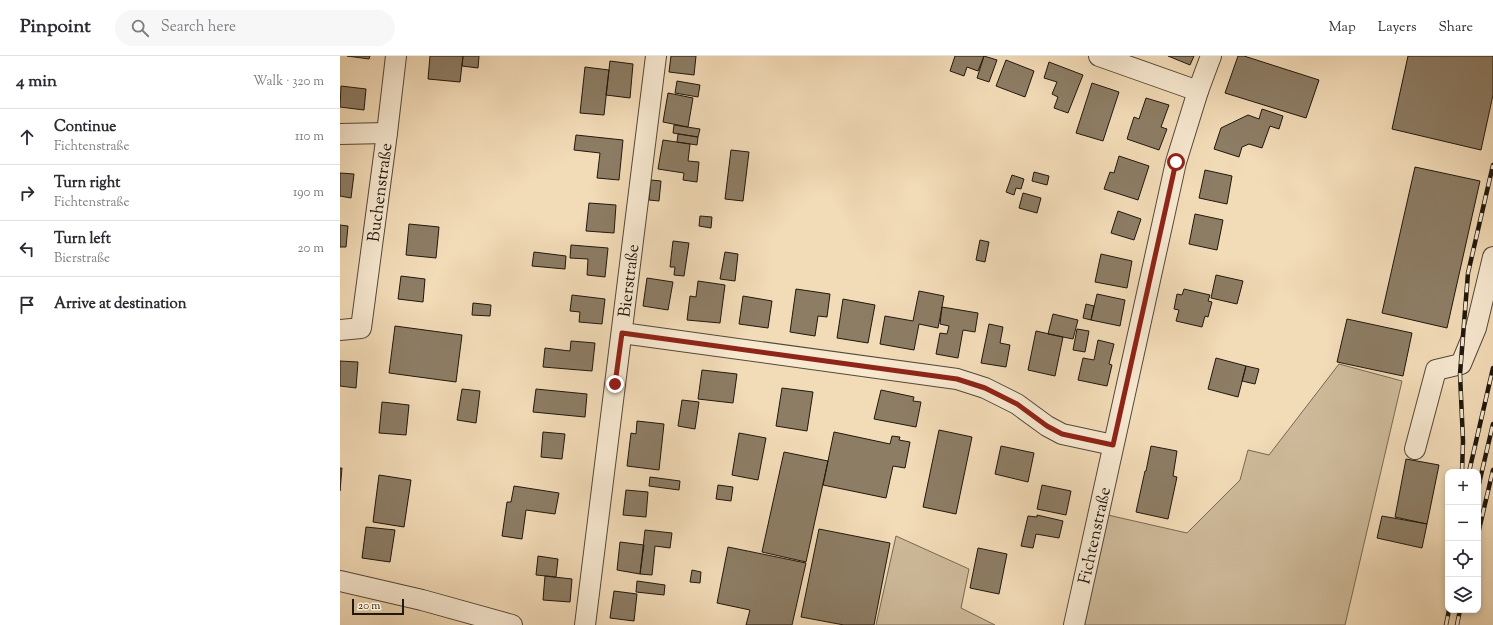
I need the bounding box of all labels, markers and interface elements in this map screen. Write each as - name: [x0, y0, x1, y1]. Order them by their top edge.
- search box: [115, 10, 395, 46]
- text: Pinpoint: [20, 14, 91, 41]
- icon: search: [129, 17, 151, 39]
- text: Search here: [161, 17, 236, 38]
- text: Map: [1329, 18, 1356, 38]
- text: Layers: [1378, 18, 1416, 38]
- text: Share: [1438, 18, 1473, 38]
- text: 4 min: [16, 70, 57, 94]
- text: Walk · 320 m: [253, 73, 324, 91]
- text: Continue: [54, 117, 116, 138]
- icon: ahead: [16, 126, 38, 148]
- text: 110 m: [295, 128, 324, 146]
- text: Fichtenstraße: [54, 138, 129, 156]
- street label: Buchenstraße: [363, 142, 400, 243]
- route start: [1167, 153, 1185, 171]
- text: Turn right: [54, 173, 120, 194]
- icon: right: [16, 182, 38, 204]
- text: 190 m: [293, 184, 324, 202]
- text: Fichtenstraße: [54, 194, 129, 212]
- text: Turn left: [54, 229, 111, 250]
- icon: left: [16, 238, 38, 260]
- text: 20 m: [298, 240, 324, 258]
- street label: Bierstraße: [613, 243, 646, 319]
- text: Bierstraße: [54, 250, 110, 268]
- icon: arrive: [16, 294, 38, 316]
- text: Arrive at destination: [54, 294, 187, 315]
- route end: [606, 375, 624, 393]
- map controls: [1445, 469, 1481, 613]
- button: +: [1445, 469, 1481, 505]
- street label: Fichtenstraße: [1073, 485, 1118, 586]
- button: −: [1445, 505, 1481, 541]
- button: locate: [1445, 541, 1481, 577]
- button: layers: [1445, 577, 1481, 613]
- scale bar: [352, 597, 404, 616]
- text: 20 m: [358, 598, 380, 614]

